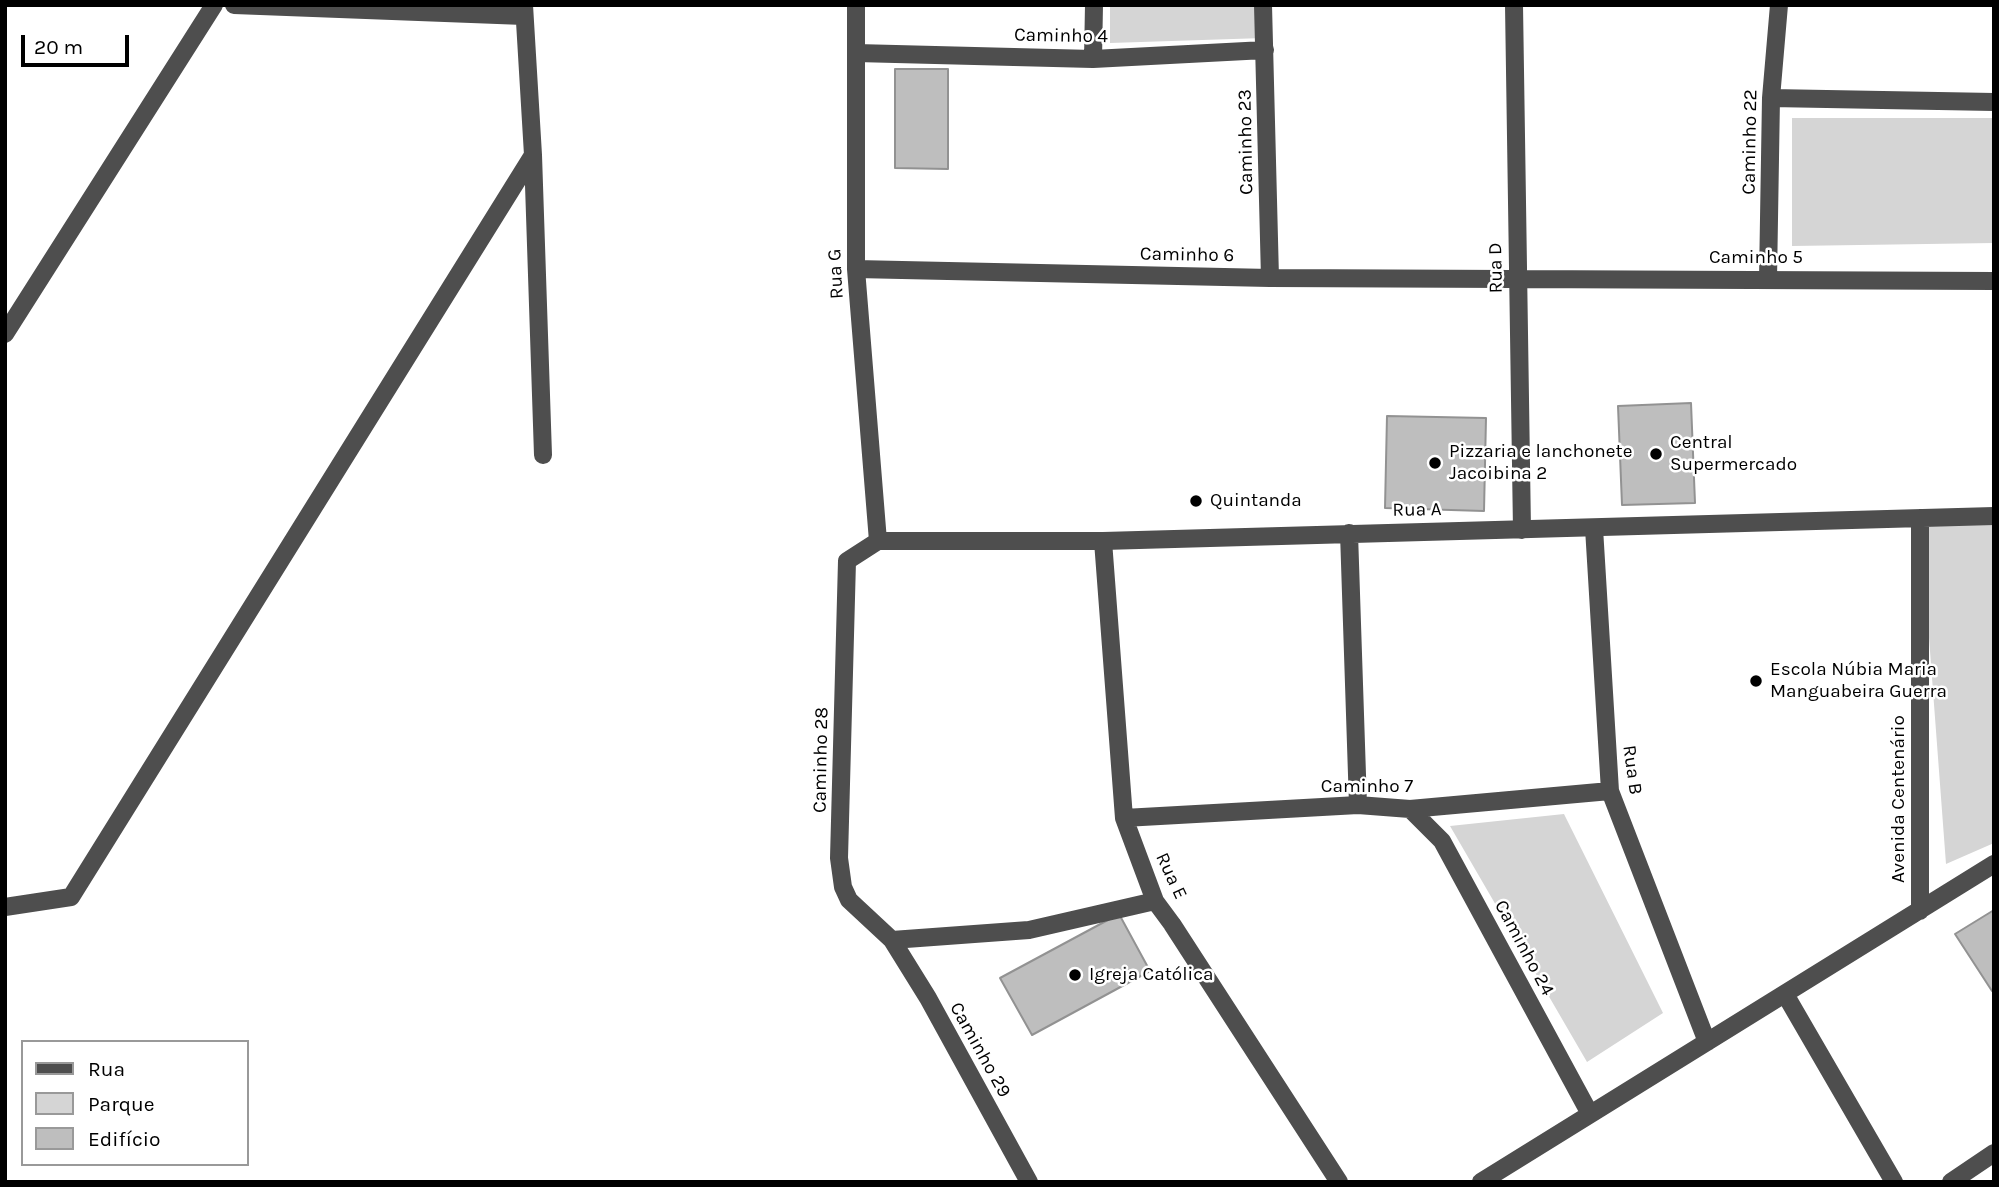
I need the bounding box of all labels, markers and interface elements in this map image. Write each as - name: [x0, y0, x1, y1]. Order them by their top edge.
- scale bar: [24, 21, 133, 65]
- street label: Caminho 4: [1014, 24, 1108, 48]
- text: 20 m: [34, 35, 83, 59]
- street label: Caminho 23: [1234, 89, 1258, 195]
- street label: Caminho 22: [1738, 89, 1762, 195]
- street label: Rua D: [1484, 242, 1508, 294]
- street label: Caminho 6: [1140, 243, 1234, 267]
- street label: Caminho 5: [1709, 247, 1803, 269]
- street label: Rua G: [823, 248, 849, 300]
- place label: Central Supermercado: [1670, 432, 1797, 476]
- place label: Pizzaria e lanchonete Jacoibina 2: [1449, 441, 1632, 485]
- marker: Central Supermercado: [1648, 446, 1664, 462]
- marker: Pizzaria e lanchonete Jacoibina 2: [1427, 455, 1443, 471]
- place label: Quintanda: [1210, 490, 1302, 512]
- marker: Quintanda: [1188, 493, 1204, 509]
- street label: Rua A: [1392, 498, 1442, 522]
- place label: Escola Núbia Maria Manguabeira Guerra: [1770, 659, 1947, 703]
- marker: Escola Núbia Maria Manguabeira Guerra: [1748, 673, 1764, 689]
- street label: Caminho 28: [809, 707, 833, 813]
- street label: Avenida Centenário: [1888, 715, 1910, 883]
- street label: Rua B: [1617, 744, 1647, 796]
- street label: Caminho 7: [1321, 776, 1413, 798]
- street label: Rua E: [1150, 849, 1192, 903]
- street label: Caminho 24: [1489, 896, 1559, 1000]
- place label: Igreja Católica: [1089, 964, 1213, 986]
- marker: Igreja Católica: [1067, 967, 1083, 983]
- street label: Caminho 29: [944, 998, 1016, 1102]
- legend: [21, 1040, 248, 1166]
- text: Rua: [88, 1057, 125, 1081]
- text: Parque: [88, 1092, 155, 1116]
- text: Edifício: [88, 1127, 161, 1151]

